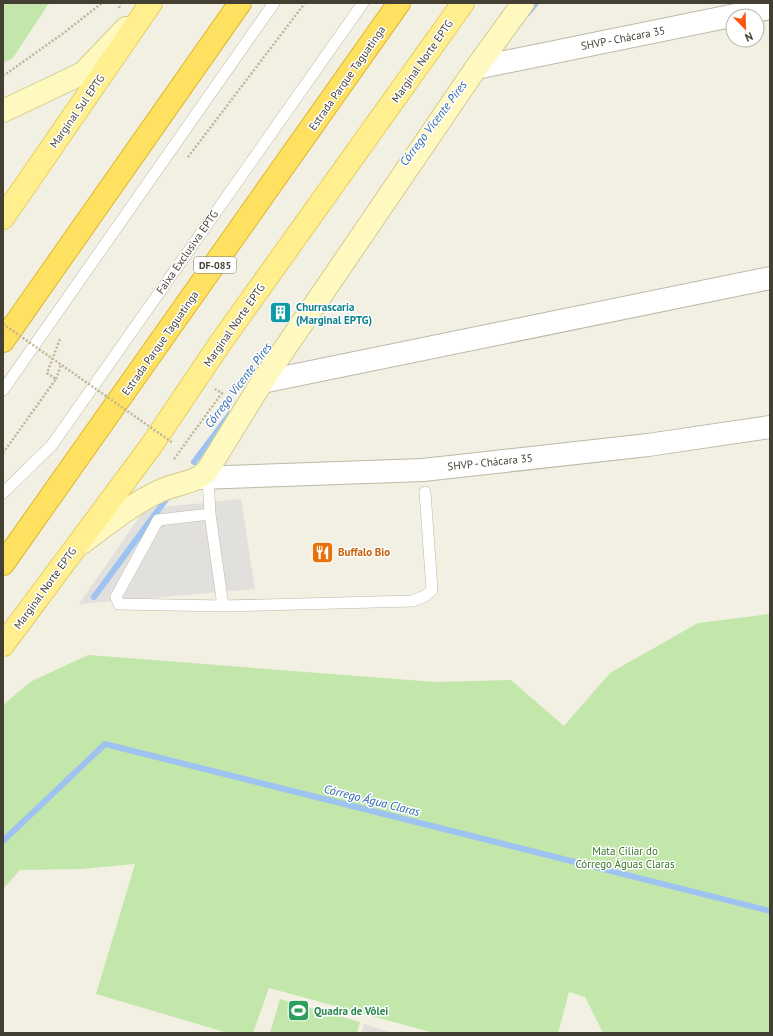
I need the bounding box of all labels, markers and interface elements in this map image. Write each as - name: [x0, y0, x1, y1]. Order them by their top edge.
- north arrow: [725, 8, 765, 48]
- street label: Marginal Norte EPTG: [388, 17, 456, 105]
- street label: Estrada Parque Taguatinga: [306, 23, 388, 133]
- street label: SHVP - Chácara 35: [580, 23, 666, 53]
- text: N: [743, 29, 755, 45]
- street label: Marginal Sul EPTG: [46, 71, 108, 150]
- water label: Córrego Vicente Pires: [396, 77, 470, 169]
- street label: Faixa Exclusiva EPTG: [153, 207, 221, 297]
- road number: DF-085: [194, 257, 236, 273]
- street label: Marginal Norte EPTG: [200, 281, 268, 369]
- street label: Estrada Parque Taguatinga: [119, 288, 201, 398]
- building icon: Churrascaria (Marginal EPTG): [267, 300, 293, 326]
- place label: Churrascaria (Marginal EPTG): [296, 300, 372, 327]
- water label: Córrego Vicente Pires: [201, 339, 275, 431]
- street label: SHVP - Chácara 35: [447, 451, 533, 473]
- restaurant icon: Buffalo Bio: [310, 539, 336, 565]
- street label: Marginal Norte EPTG: [11, 544, 80, 632]
- place label: Buffalo Bio: [338, 545, 390, 559]
- water label: Córrego Água Claras: [322, 781, 422, 819]
- park label: Mata Ciliar do Córrego Águas Claras: [575, 844, 675, 871]
- sports icon: Quadra de Vôlei: [286, 998, 312, 1024]
- place label: Quadra de Vôlei: [314, 1004, 388, 1018]

